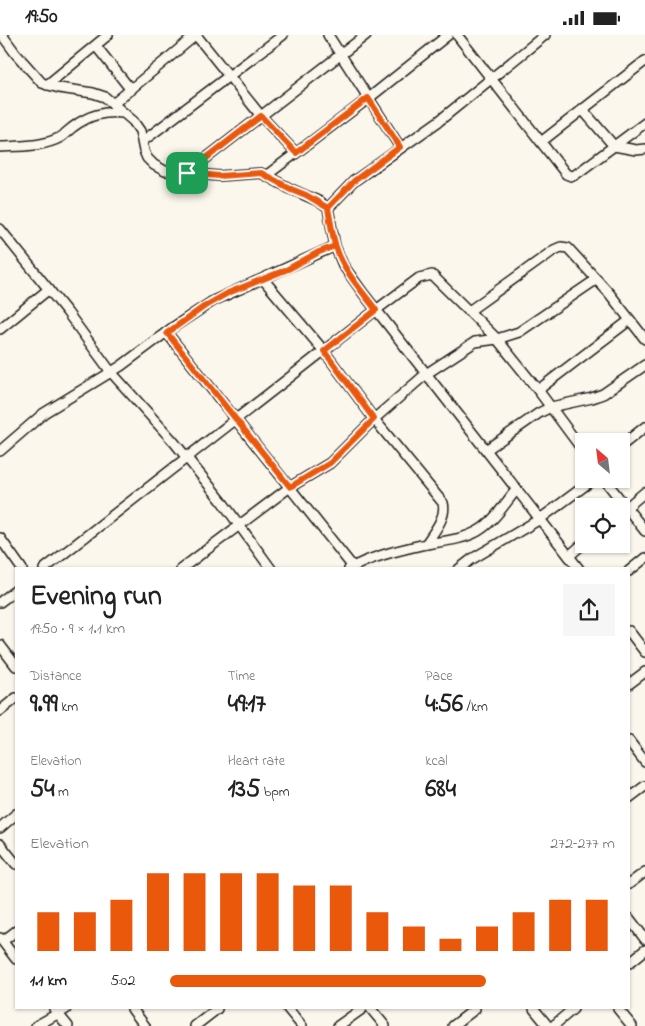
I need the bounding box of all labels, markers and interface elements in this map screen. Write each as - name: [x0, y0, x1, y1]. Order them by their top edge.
- text: 19:50: [25, 4, 57, 31]
- pin: [166, 152, 208, 194]
- icon: arrive: [173, 159, 201, 187]
- north arrow: [575, 433, 630, 487]
- map controls: [575, 433, 630, 553]
- button: locate: [575, 498, 630, 553]
- text: Evening run: [30, 577, 162, 618]
- button: share: [563, 584, 615, 636]
- text: 19:50 · 9 × 1.1 km: [30, 617, 125, 641]
- text: Distance: [30, 666, 82, 687]
- text: Time: [228, 666, 255, 687]
- text: Pace: [425, 666, 453, 687]
- text: 9.99: [30, 687, 58, 723]
- text: 49:17: [228, 687, 266, 723]
- text: 4:56: [425, 687, 463, 723]
- text: km: [58, 697, 78, 718]
- text: /km: [463, 697, 488, 718]
- text: Elevation: [30, 751, 81, 772]
- text: Heart rate: [228, 751, 285, 772]
- text: kcal: [425, 751, 448, 772]
- text: 54: [30, 772, 55, 808]
- text: 135: [228, 772, 260, 808]
- text: 684: [425, 772, 456, 808]
- text: m: [55, 782, 69, 803]
- text: bpm: [260, 782, 290, 803]
- text: Elevation: [30, 832, 89, 856]
- text: 272–277 m: [550, 832, 615, 856]
- text: 1.1 km: [30, 969, 67, 993]
- text: 5:02: [110, 969, 135, 993]

